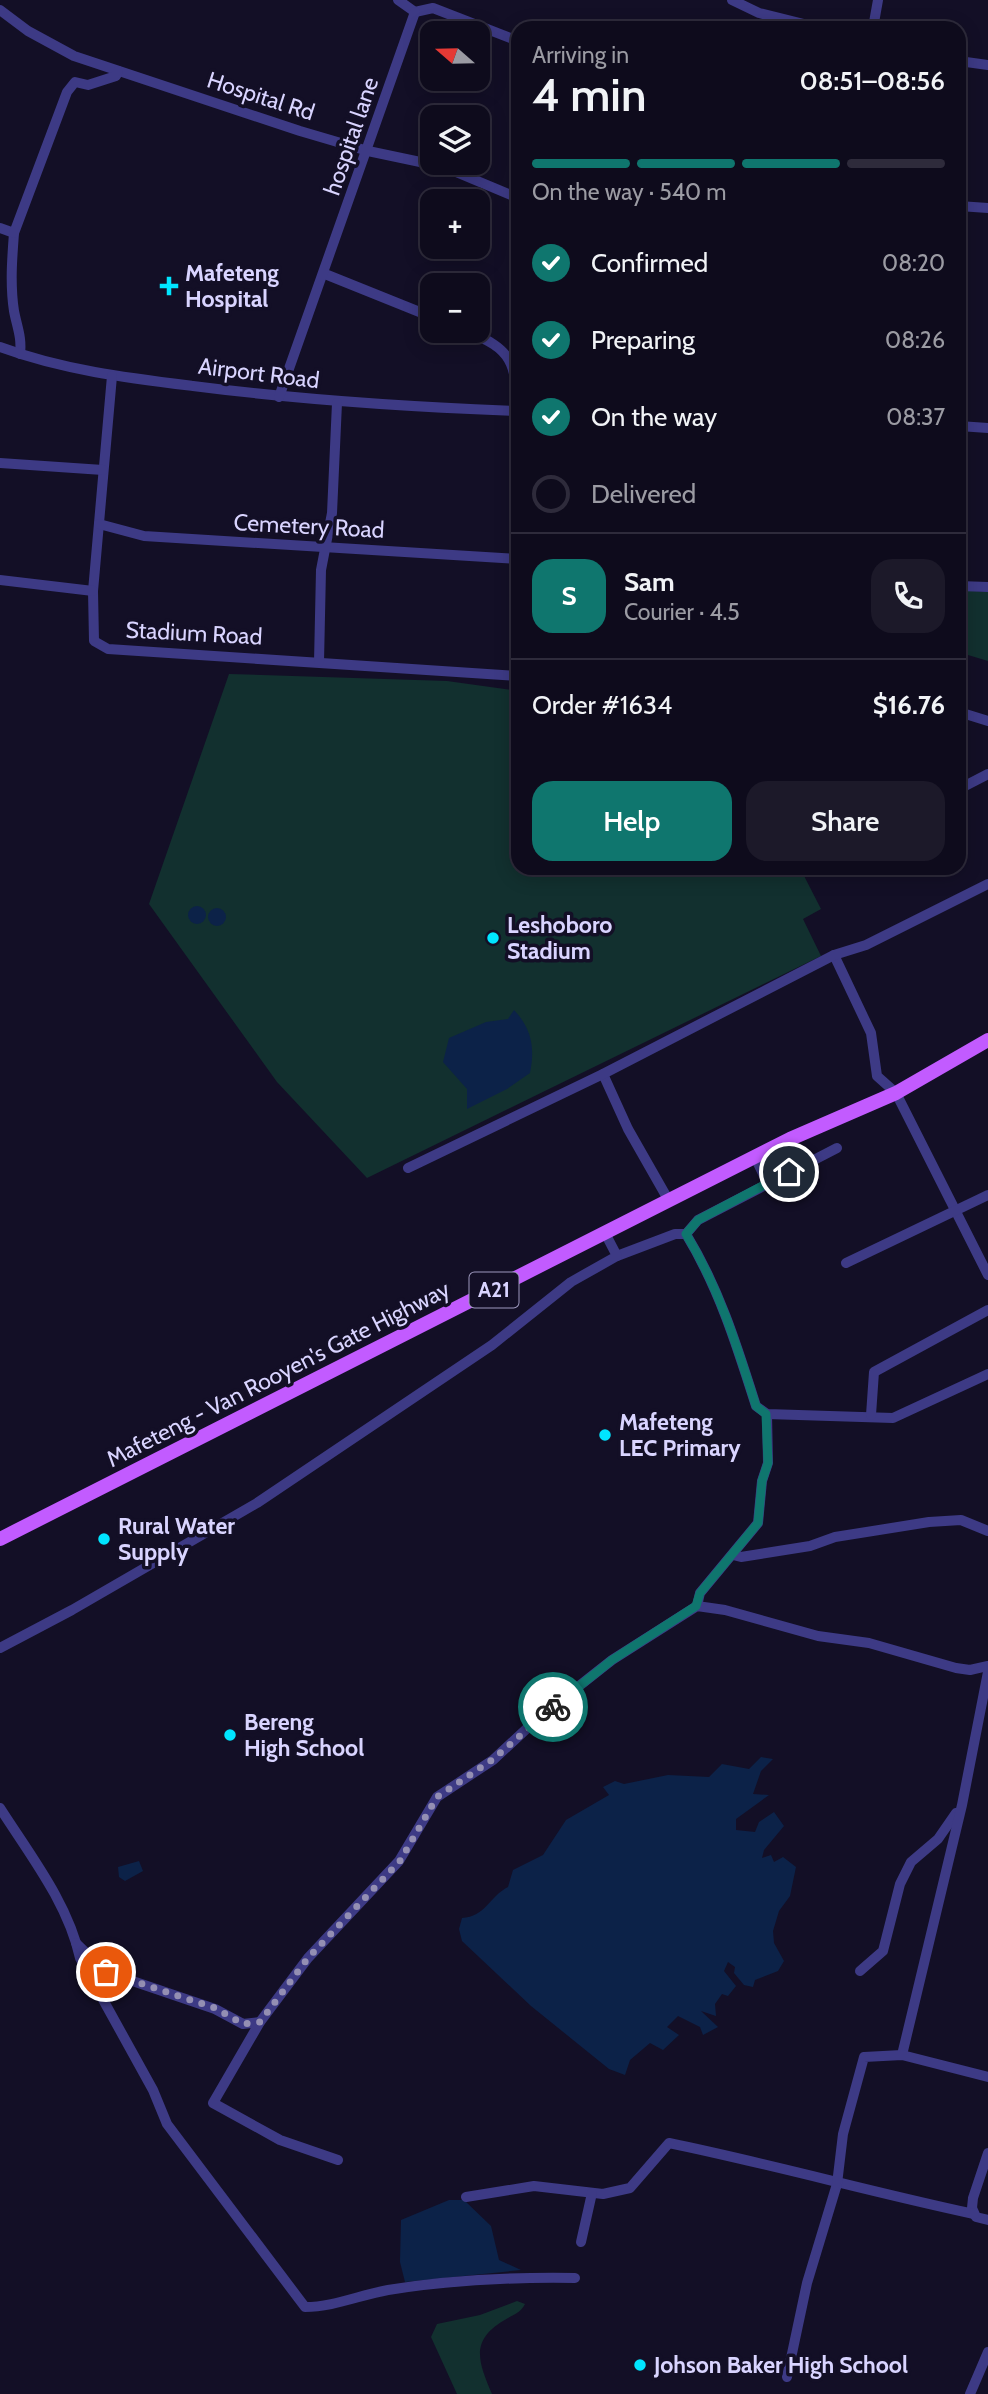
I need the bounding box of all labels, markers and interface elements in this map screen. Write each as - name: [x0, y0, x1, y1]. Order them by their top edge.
- north arrow: [420, 21, 490, 91]
- map controls: [420, 21, 490, 343]
- text: Arriving in: [532, 41, 629, 69]
- street label: Hospital Rd: [204, 65, 318, 127]
- text: 08:51–08:56: [800, 65, 945, 97]
- text: 4 min: [532, 67, 646, 123]
- street label: hospital lane: [318, 73, 384, 199]
- button: layers: [420, 105, 490, 175]
- text: On the way · 540 m: [532, 178, 727, 206]
- button: +: [420, 189, 490, 259]
- icon: check: [532, 244, 570, 282]
- text: Confirmed: [591, 247, 708, 279]
- text: 08:20: [882, 249, 945, 277]
- place label: Mafeteng Hospital: [185, 259, 279, 313]
- button: −: [420, 273, 490, 343]
- marker: Mafeteng Hospital: [159, 276, 179, 296]
- icon: check: [532, 321, 570, 359]
- text: Preparing: [591, 324, 695, 356]
- text: 08:26: [885, 326, 945, 354]
- street label: Airport Road: [197, 352, 321, 394]
- icon: check: [532, 398, 570, 436]
- text: On the way: [591, 401, 717, 433]
- text: 08:37: [886, 403, 945, 431]
- text: Delivered: [591, 478, 696, 510]
- street label: Cemetery Road: [233, 508, 385, 544]
- button: phone: [871, 559, 945, 633]
- text: Sam: [624, 566, 675, 598]
- text: S: [561, 580, 577, 612]
- text: Courier · 4.5: [624, 598, 740, 626]
- street label: Stadium Road: [125, 615, 263, 651]
- text: Order #1634: [532, 689, 672, 721]
- text: $16.76: [873, 689, 945, 721]
- button: Help: [532, 781, 732, 861]
- button: Share: [746, 781, 945, 861]
- place label: Leshoboro Stadium: [507, 911, 612, 965]
- marker: Leshoboro Stadium: [485, 930, 501, 946]
- pin: [759, 1142, 819, 1202]
- icon: home: [770, 1153, 808, 1191]
- road number: A21: [470, 1272, 518, 1308]
- street label: Mafeteng - Van Rooyen's Gate Highway: [102, 1275, 455, 1473]
- place label: Mafeteng LEC Primary: [619, 1408, 741, 1462]
- marker: Mafeteng LEC Primary: [597, 1427, 613, 1443]
- place label: Rural Water Supply: [118, 1512, 235, 1566]
- marker: Rural Water Supply: [96, 1531, 112, 1547]
- courier: [518, 1672, 588, 1742]
- icon: bike: [534, 1688, 572, 1726]
- place label: Bereng High School: [244, 1708, 364, 1762]
- marker: Bereng High School: [222, 1727, 238, 1743]
- pin: [76, 1942, 136, 2002]
- icon: bag: [87, 1953, 125, 1991]
- place label: Johson Baker High School: [653, 2351, 908, 2379]
- marker: Johson Baker High School: [632, 2357, 648, 2373]

